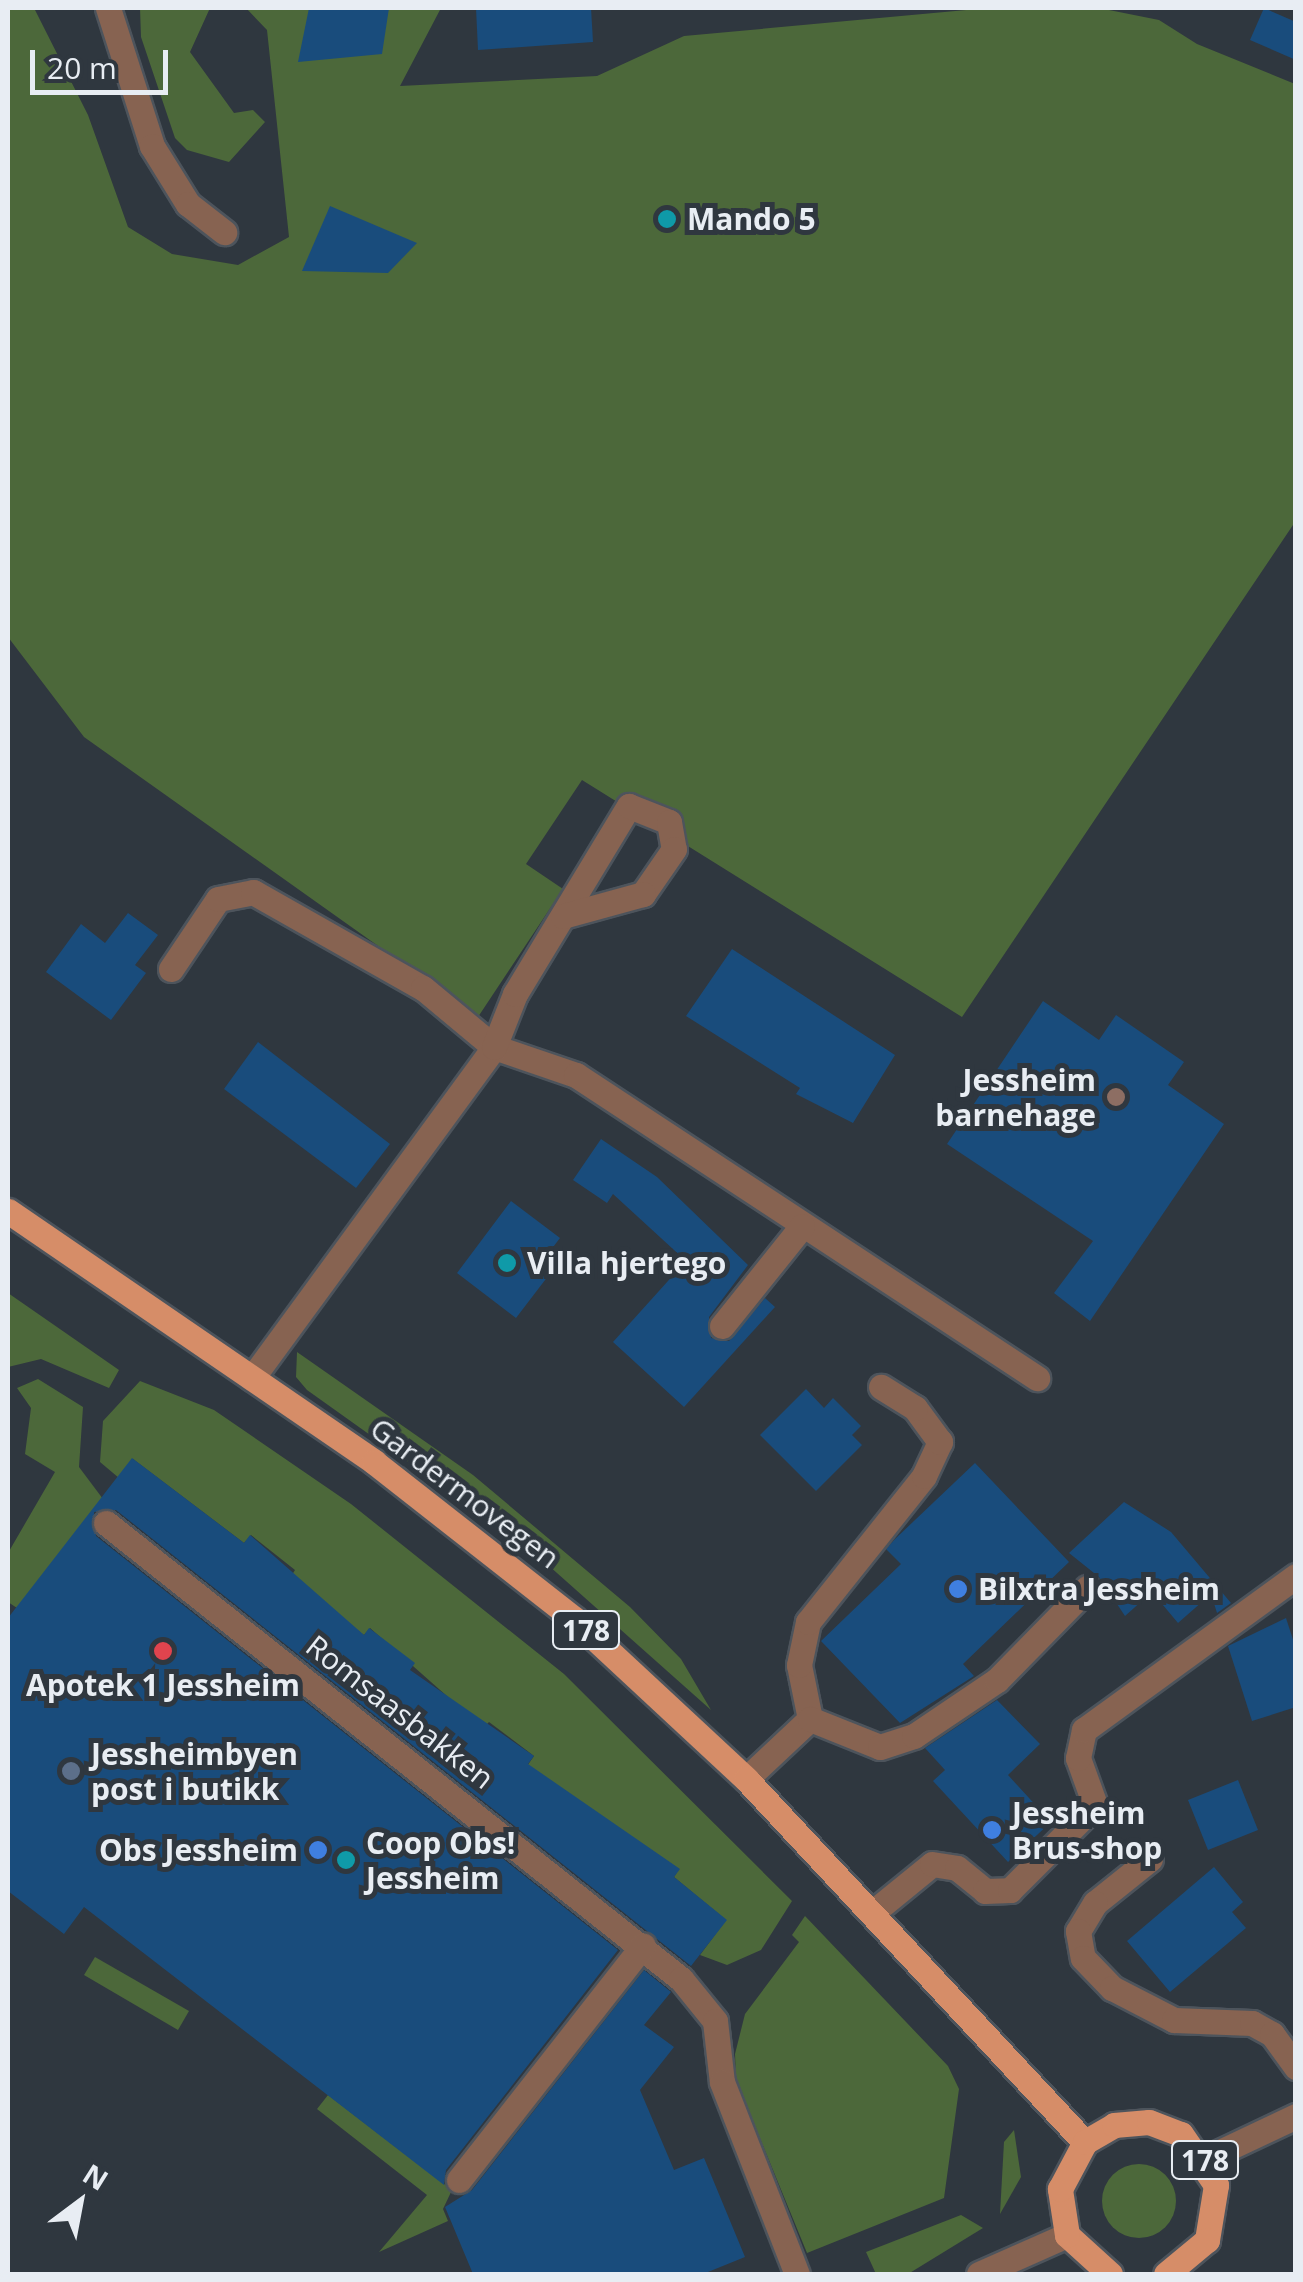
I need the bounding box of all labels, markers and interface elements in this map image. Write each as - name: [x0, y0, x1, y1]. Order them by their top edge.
- scale bar: [35, 30, 172, 92]
- text: 20 m: [47, 47, 117, 88]
- place label: Mando 5: [687, 201, 816, 237]
- marker: Mando 5: [656, 208, 678, 230]
- place label: Jessheim barnehage: [935, 1062, 1096, 1132]
- marker: Jessheim barnehage: [1105, 1086, 1127, 1108]
- place label: Villa hjertego: [527, 1245, 726, 1281]
- marker: Villa hjertego: [496, 1252, 518, 1274]
- street label: Gardermovegen: [363, 1410, 567, 1576]
- place label: Bilxtra Jessheim: [978, 1571, 1220, 1607]
- marker: Bilxtra Jessheim: [947, 1578, 969, 1600]
- road number: 178: [551, 1607, 621, 1653]
- street label: Romsaasbakken: [299, 1628, 501, 1796]
- marker: Apotek 1 Jessheim: [152, 1640, 174, 1662]
- place label: Apotek 1 Jessheim: [26, 1667, 300, 1703]
- place label: Jessheimbyen post i butikk: [91, 1736, 298, 1806]
- marker: Jessheimbyen post i butikk: [60, 1760, 82, 1782]
- place label: Jessheim Brus-shop: [1012, 1795, 1162, 1866]
- marker: Jessheim Brus-shop: [981, 1819, 1003, 1841]
- place label: Coop Obs! Jessheim: [366, 1825, 515, 1896]
- place label: Obs Jessheim: [99, 1832, 298, 1868]
- marker: Obs Jessheim: [307, 1839, 329, 1861]
- marker: Coop Obs! Jessheim: [335, 1849, 357, 1871]
- road number: 178: [1170, 2137, 1240, 2183]
- north arrow: [30, 2152, 130, 2252]
- text: N: [76, 2154, 116, 2199]

